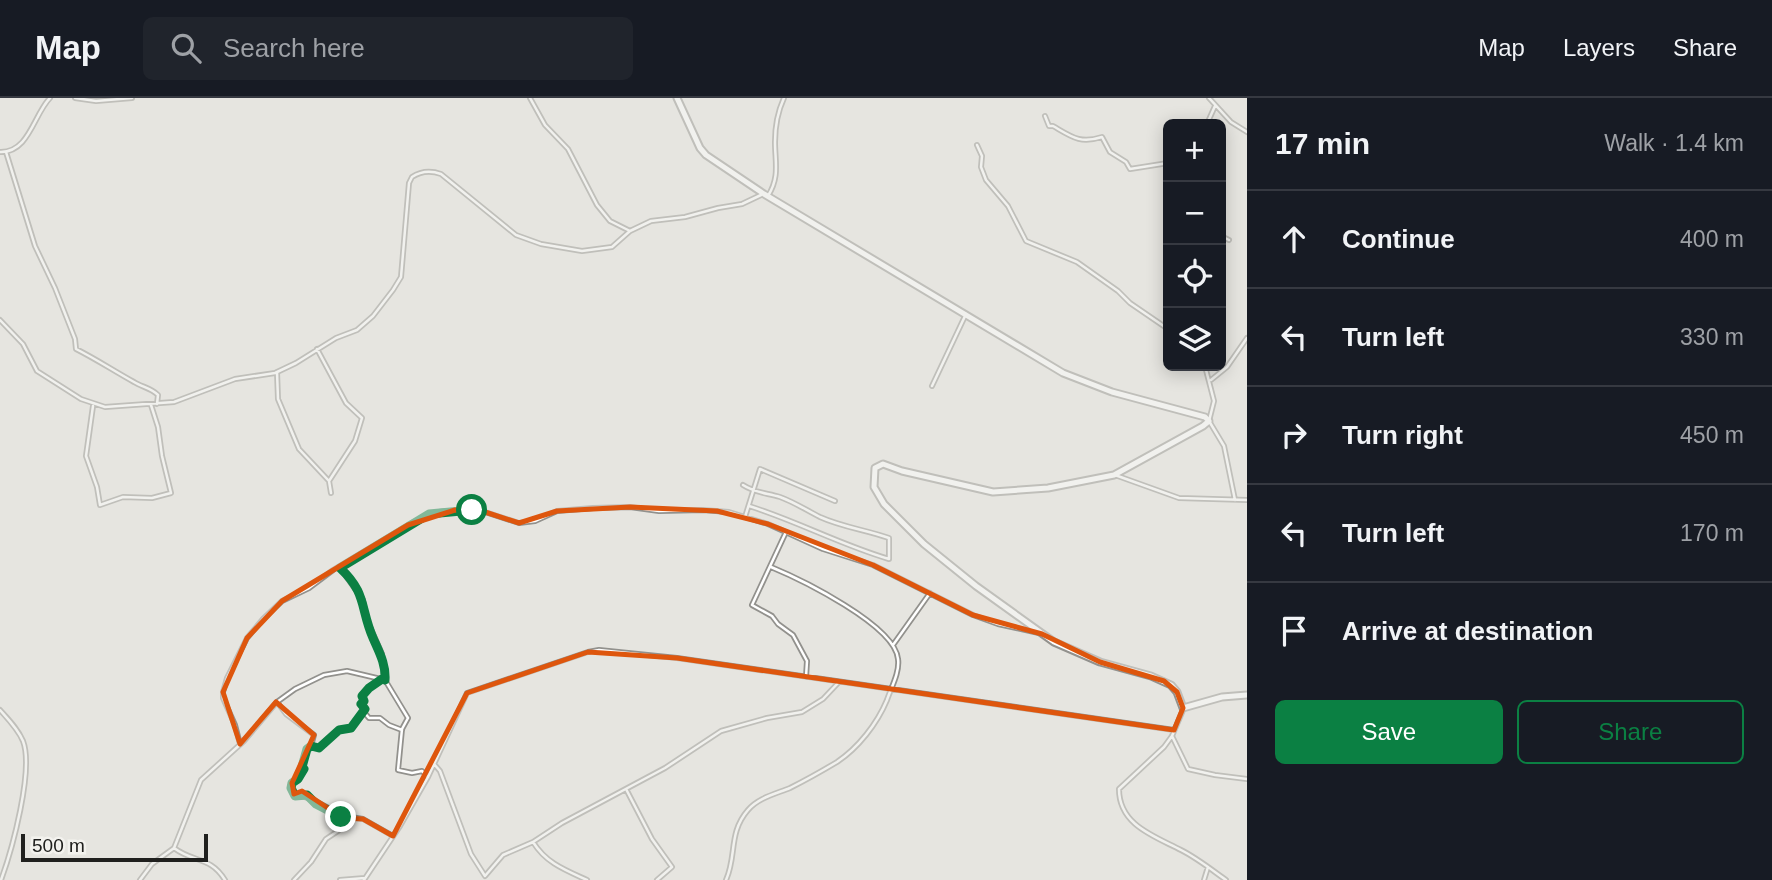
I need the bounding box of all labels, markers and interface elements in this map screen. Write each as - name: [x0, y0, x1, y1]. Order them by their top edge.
- search box: [143, 17, 633, 80]
- text: Map: [35, 29, 101, 66]
- icon: search: [167, 29, 205, 67]
- text: Search here: [223, 33, 365, 63]
- text: Map: [1478, 34, 1525, 61]
- text: Layers: [1563, 34, 1635, 61]
- text: Share: [1673, 34, 1737, 61]
- map controls: [1163, 119, 1226, 371]
- button: +: [1163, 119, 1226, 182]
- text: 17 min: [1275, 127, 1370, 160]
- text: Walk · 1.4 km: [1604, 130, 1744, 156]
- button: −: [1163, 182, 1226, 245]
- icon: ahead: [1275, 220, 1313, 258]
- text: Continue: [1342, 224, 1455, 254]
- text: 400 m: [1680, 226, 1744, 252]
- button: locate: [1163, 245, 1226, 308]
- button: layers: [1163, 308, 1226, 371]
- icon: left: [1275, 318, 1313, 356]
- text: Turn left: [1342, 322, 1444, 352]
- text: 330 m: [1680, 324, 1744, 350]
- icon: right: [1275, 416, 1313, 454]
- text: Turn right: [1342, 420, 1463, 450]
- text: 450 m: [1680, 422, 1744, 448]
- route start: [456, 494, 487, 525]
- icon: left: [1275, 514, 1313, 552]
- text: Turn left: [1342, 518, 1444, 548]
- text: 170 m: [1680, 520, 1744, 546]
- icon: arrive: [1275, 612, 1313, 650]
- text: Arrive at destination: [1342, 616, 1593, 646]
- button: Save: [1275, 700, 1503, 764]
- button: Share: [1517, 700, 1744, 764]
- route end: [325, 801, 356, 832]
- scale bar: [21, 831, 208, 863]
- text: 500 m: [32, 835, 85, 856]

